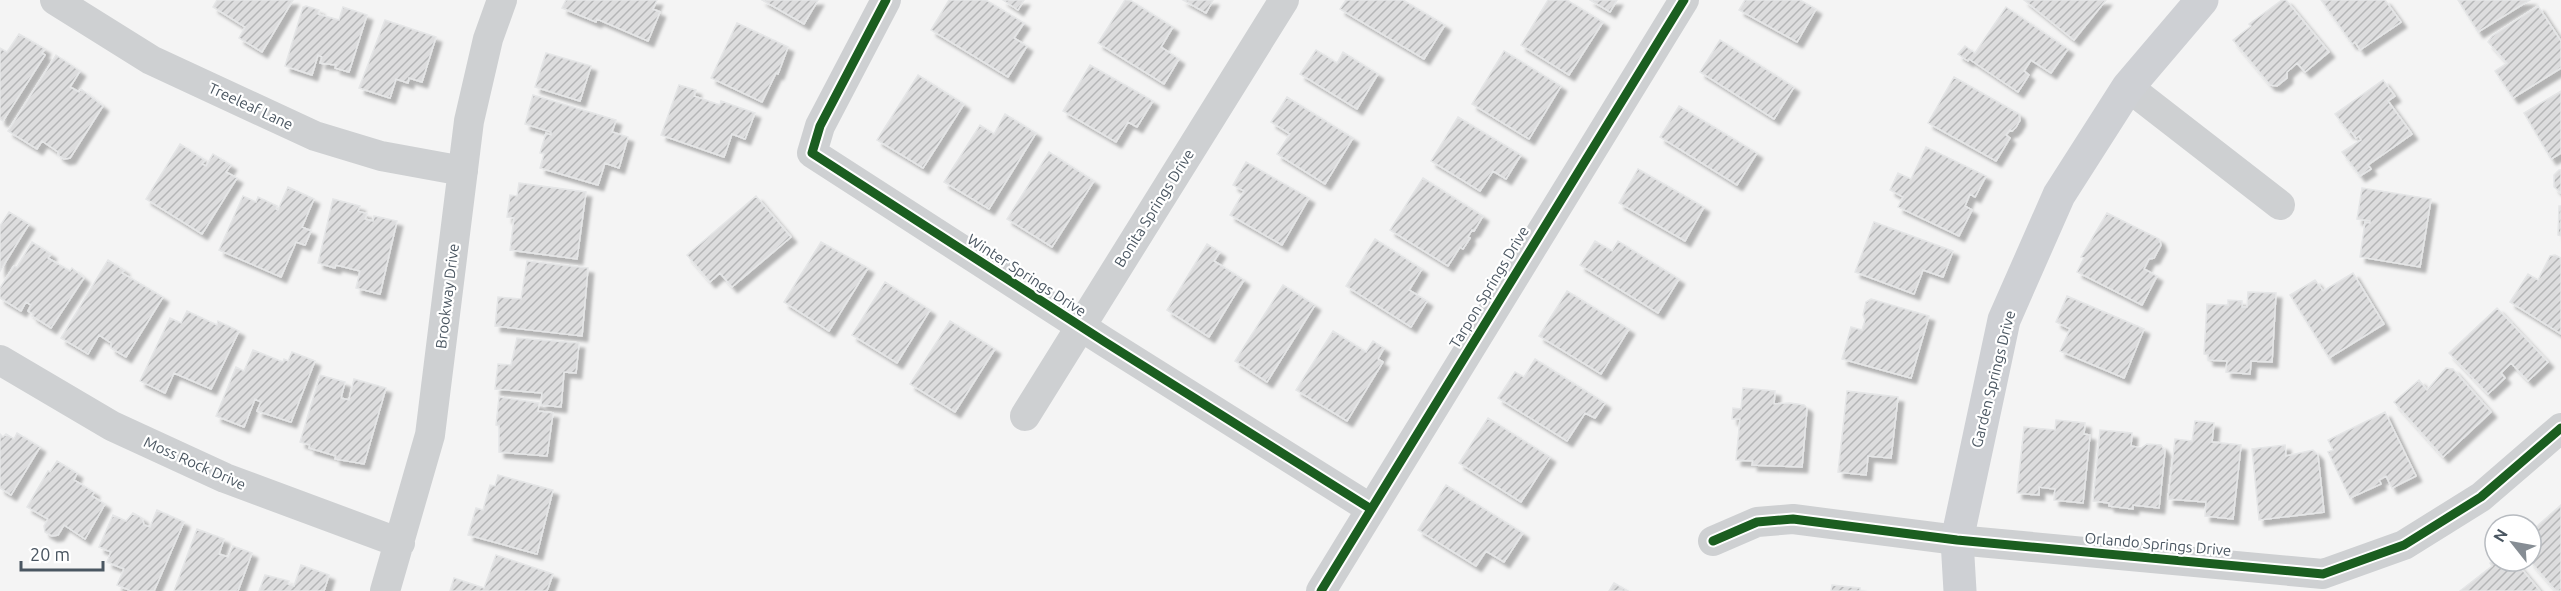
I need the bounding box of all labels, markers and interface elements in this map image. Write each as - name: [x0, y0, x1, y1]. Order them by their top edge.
- street label: Treeleaf Lane: [206, 79, 296, 133]
- street label: Bonita Springs Drive: [1111, 146, 1197, 270]
- street label: Tarpon Springs Drive: [1446, 223, 1532, 351]
- street label: Winter Springs Drive: [964, 230, 1090, 320]
- street label: Brookway Drive: [432, 242, 462, 350]
- street label: Garden Springs Drive: [1968, 309, 2018, 449]
- street label: Moss Rock Drive: [141, 433, 249, 493]
- north arrow: [2483, 513, 2543, 573]
- text: N: [2489, 526, 2511, 545]
- street label: Orlando Springs Drive: [2084, 529, 2232, 559]
- scale bar: [21, 534, 104, 572]
- text: 20 m: [30, 544, 70, 564]

